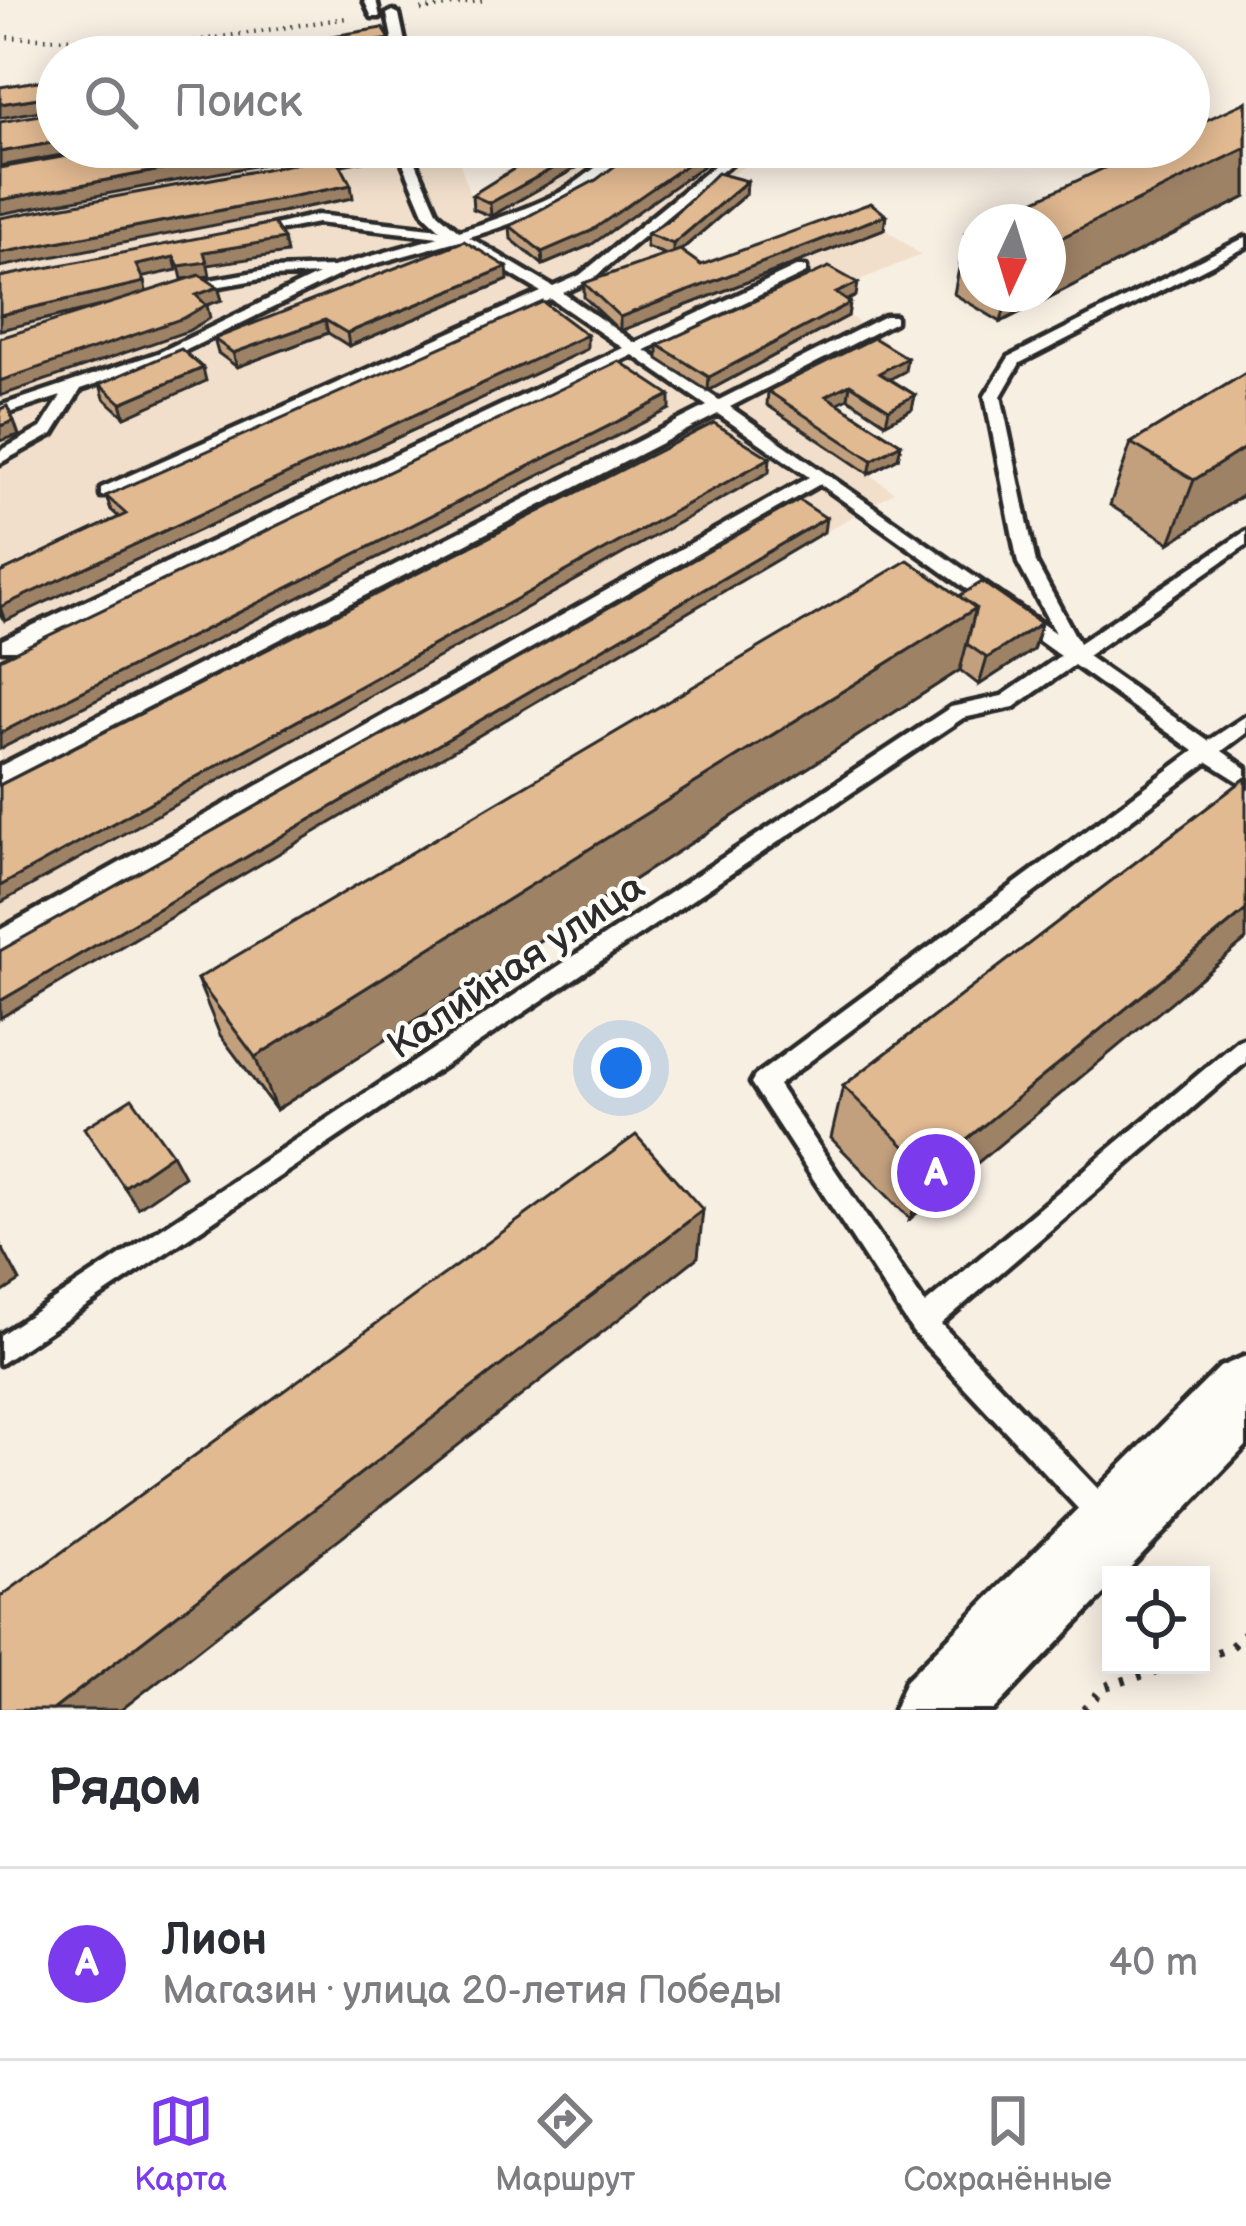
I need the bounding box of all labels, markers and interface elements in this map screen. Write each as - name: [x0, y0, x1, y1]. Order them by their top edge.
- search box: [36, 36, 1210, 168]
- icon: search: [78, 69, 144, 135]
- text: Поиск: [174, 75, 302, 130]
- north arrow: [958, 204, 1066, 312]
- street label: Калийная улица: [379, 864, 654, 1070]
- your location: [591, 1038, 651, 1098]
- pin: A: [897, 1128, 975, 1218]
- map controls: [1102, 1566, 1210, 1674]
- button: locate: [1102, 1566, 1210, 1674]
- text: Рядом: [48, 1758, 202, 1819]
- text: Лион: [162, 1913, 267, 1968]
- text: A: [75, 1940, 99, 1987]
- text: 40 m: [1108, 1940, 1198, 1987]
- text: Магазин · улица 20-летия Победы: [162, 1968, 782, 2015]
- tab: Карта: [134, 2088, 227, 2200]
- tab: Маршрут: [495, 2088, 635, 2200]
- tab: Сохранённые: [903, 2088, 1112, 2200]

